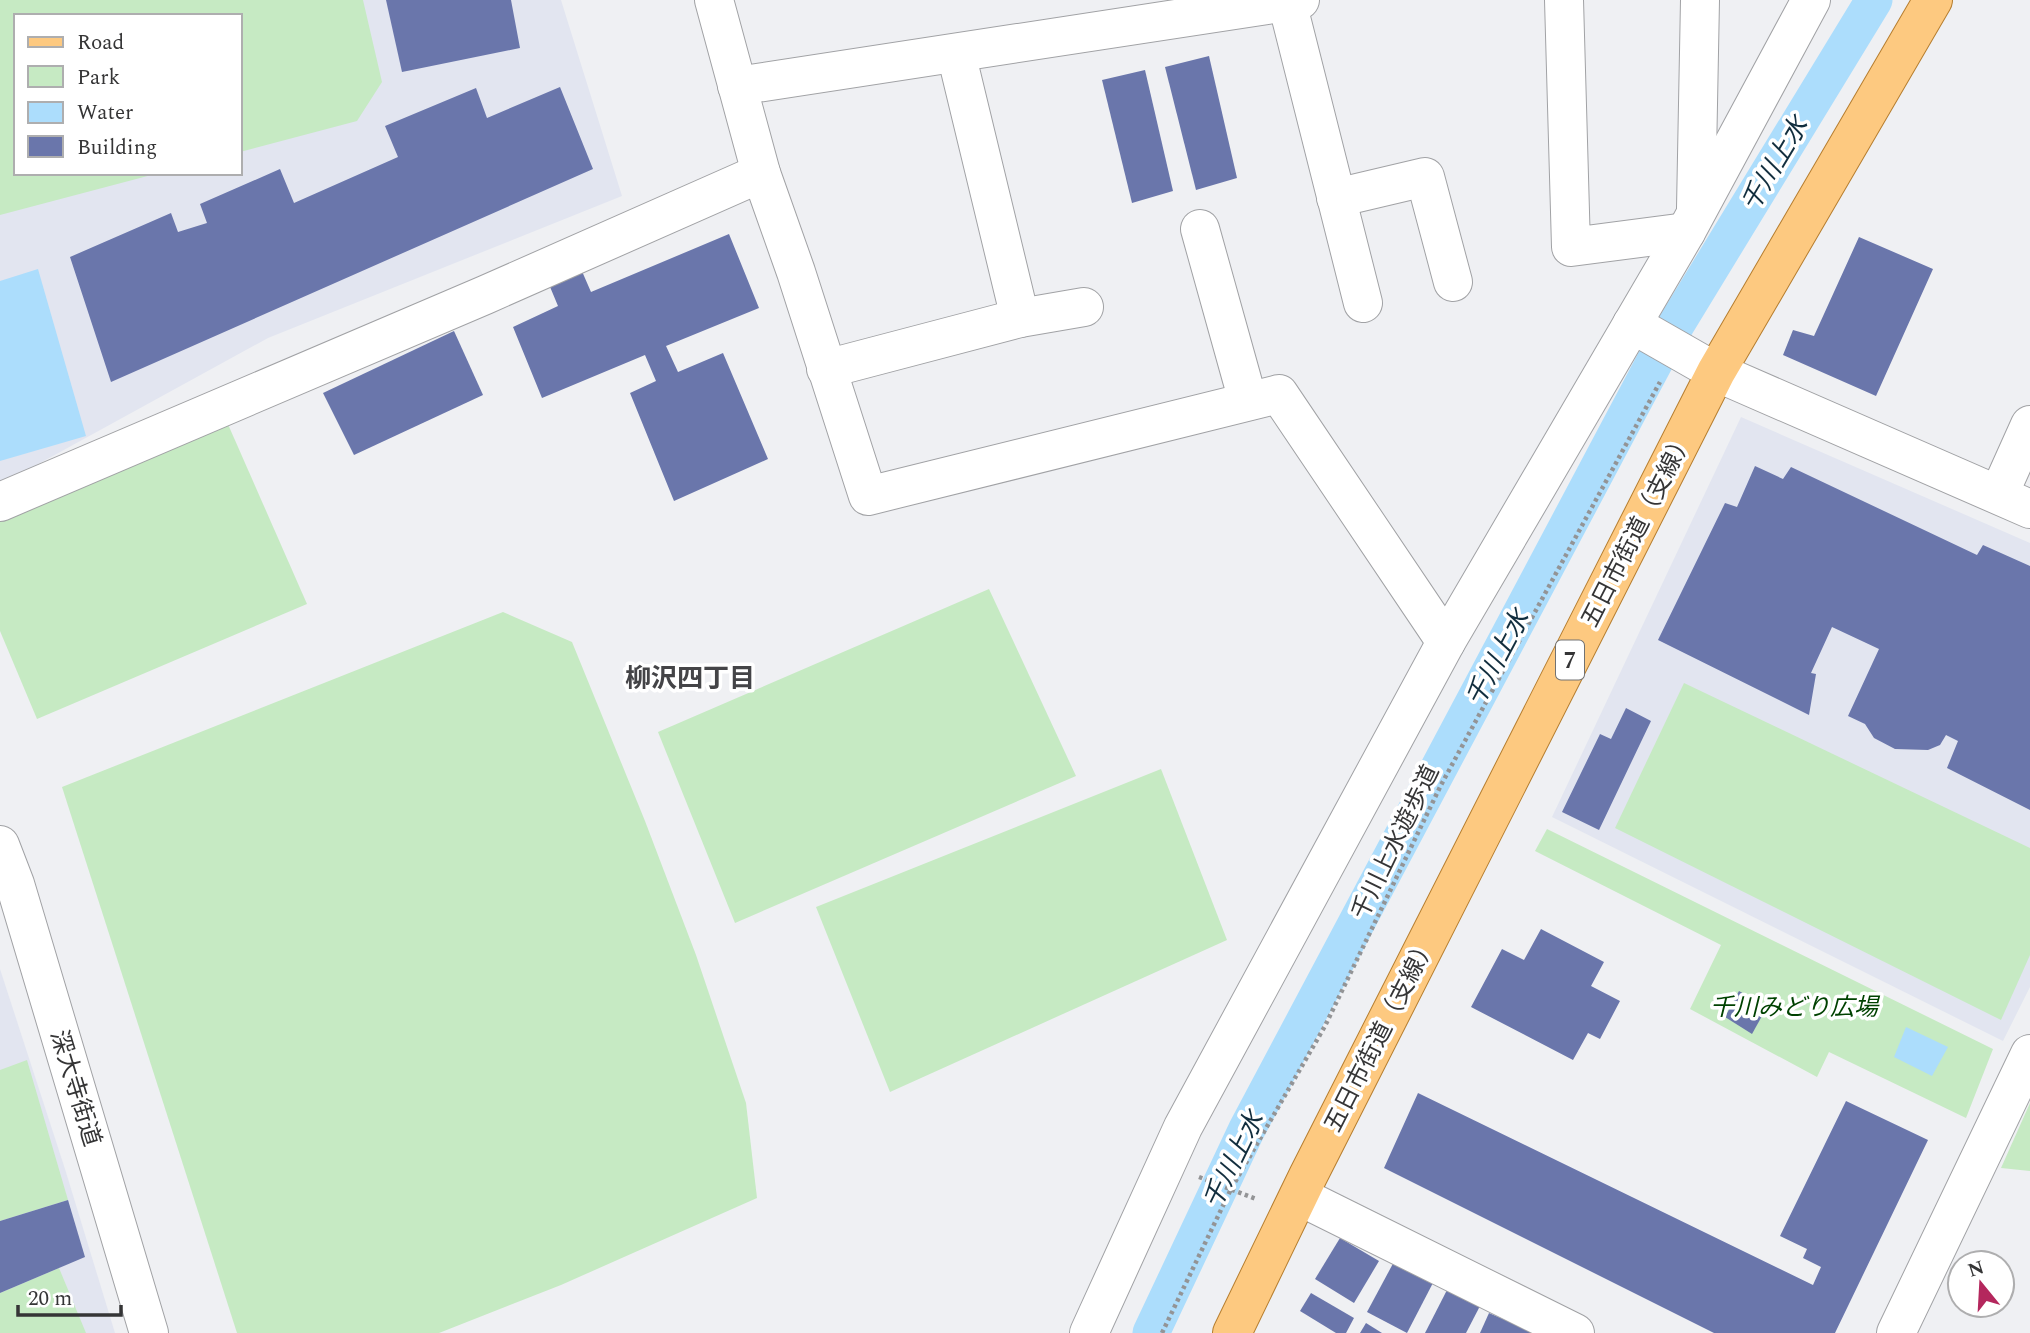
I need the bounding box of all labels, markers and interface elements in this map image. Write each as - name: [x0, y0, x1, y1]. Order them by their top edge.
- legend: [14, 14, 242, 175]
- text: Road: [77, 27, 124, 59]
- text: Park: [77, 62, 121, 94]
- text: Water: [77, 97, 133, 129]
- water label: 千川上水: [1731, 107, 1820, 219]
- text: Building: [77, 132, 157, 164]
- street label: 五日市街道（支線）: [1573, 425, 1703, 634]
- water label: 千川上水: [1456, 601, 1541, 714]
- road number: 7: [1556, 640, 1584, 680]
- district label: 柳沢四丁目: [625, 659, 755, 699]
- street label: 千川上水遊歩道: [1343, 759, 1449, 926]
- street label: 五日市街道（支線）: [1316, 930, 1446, 1139]
- park label: 千川みどり広場: [1710, 990, 1881, 1026]
- street label: 深大寺街道: [40, 1026, 110, 1151]
- water label: 千川上水: [1193, 1102, 1276, 1216]
- north arrow: [1946, 1249, 2016, 1319]
- text: N: [1964, 1253, 1988, 1285]
- scale bar: [18, 1274, 121, 1318]
- text: 20 m: [28, 1283, 72, 1315]

